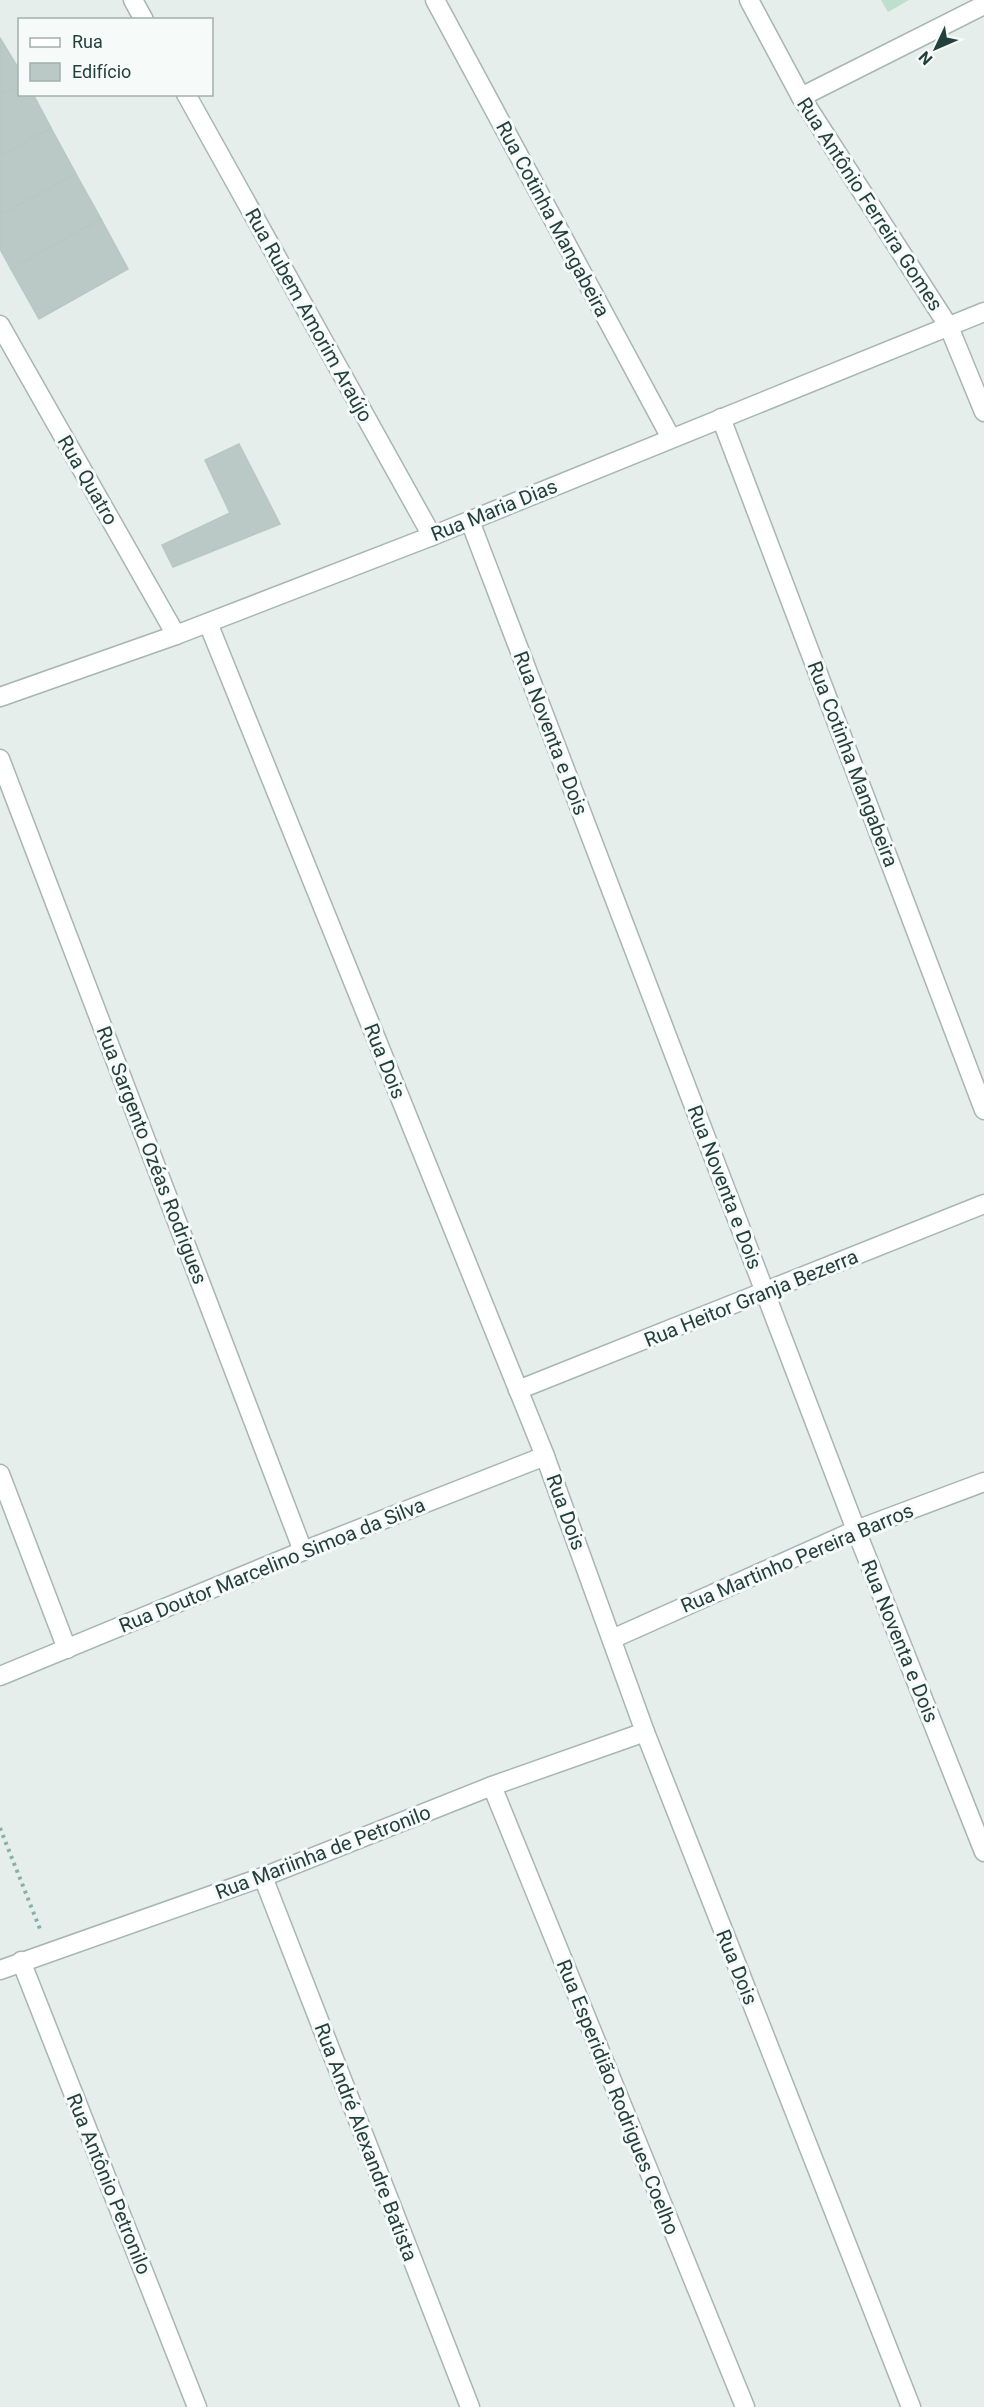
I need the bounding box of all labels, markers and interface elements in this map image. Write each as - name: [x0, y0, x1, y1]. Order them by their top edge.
- legend: [18, 18, 213, 96]
- north arrow: [906, 18, 966, 78]
- text: Rua: [72, 31, 103, 52]
- text: N: [915, 47, 936, 69]
- text: Edifício: [72, 61, 131, 82]
- street label: Rua Antônio Ferreira Gomes: [792, 93, 948, 315]
- street label: Rua Cotinha Mangabeira: [491, 117, 615, 321]
- street label: Rua Rubem Amorim Araújo: [240, 204, 378, 426]
- street label: Rua Quatro: [53, 431, 123, 529]
- street label: Rua Maria Dias: [427, 474, 561, 546]
- street label: Rua Noventa e Dois: [509, 648, 593, 818]
- street label: Rua Cotinha Mangabeira: [803, 658, 903, 870]
- street label: Rua Dois: [359, 1020, 411, 1102]
- street label: Rua Sargento Ozéas Rodrigues: [92, 1023, 212, 1287]
- street label: Rua Noventa e Dois: [683, 1102, 767, 1272]
- street label: Rua Heitor Granja Bezerra: [641, 1244, 861, 1352]
- street label: Rua Dois: [541, 1471, 591, 1553]
- street label: Rua Doutor Marcelino Simoa da Silva: [115, 1492, 429, 1638]
- street label: Rua Martinho Pereira Barros: [677, 1498, 917, 1618]
- street label: Rua Noventa e Dois: [856, 1556, 944, 1726]
- street label: Rua Mariinha de Petronilo: [212, 1800, 434, 1904]
- street label: Rua Dois: [711, 1926, 763, 2008]
- street label: Rua Esperidião Rodrigues Coelho: [552, 1956, 684, 2238]
- street label: Rua André Alexandre Batista: [309, 2020, 423, 2264]
- street label: Rua Antônio Petronilo: [62, 2090, 156, 2278]

